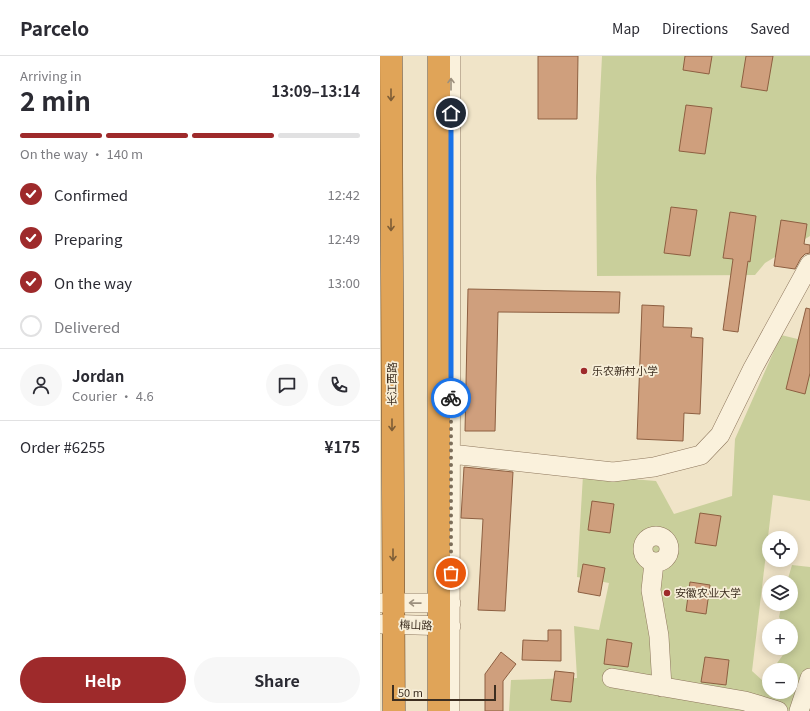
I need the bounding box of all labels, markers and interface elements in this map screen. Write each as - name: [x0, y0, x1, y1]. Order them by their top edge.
- text: Parcelo: [20, 14, 89, 41]
- text: Map: [612, 18, 640, 38]
- text: Directions: [662, 18, 728, 38]
- text: Saved: [750, 18, 790, 38]
- text: Arriving in: [20, 66, 82, 85]
- one-way arrow: [447, 78, 455, 91]
- text: 13:09–13:14: [271, 80, 360, 101]
- text: 2 min: [20, 81, 91, 118]
- one-way arrow: [387, 88, 395, 101]
- pin: [434, 96, 468, 130]
- icon: home: [440, 102, 462, 124]
- text: On the way · 140 m: [20, 144, 143, 163]
- icon: check: [20, 183, 42, 205]
- text: Confirmed: [54, 184, 128, 205]
- text: 12:42: [328, 185, 360, 204]
- one-way arrow: [387, 218, 395, 231]
- icon: check: [20, 227, 42, 249]
- text: Preparing: [54, 228, 122, 249]
- text: 12:49: [328, 229, 360, 248]
- icon: check: [20, 271, 42, 293]
- text: On the way: [54, 272, 132, 293]
- text: 13:00: [328, 273, 360, 292]
- text: Delivered: [54, 316, 120, 337]
- street label: 长江西路: [383, 362, 399, 406]
- place label: 乐农新村小学: [592, 362, 658, 378]
- button: person: [20, 364, 62, 406]
- button: chat: [266, 364, 308, 406]
- button: phone: [318, 364, 360, 406]
- text: Jordan: [72, 365, 124, 386]
- marker: 乐农新村小学: [579, 366, 589, 376]
- courier: [431, 378, 471, 418]
- text: Courier · 4.6: [72, 386, 154, 405]
- icon: bike: [440, 387, 462, 409]
- one-way arrow: [388, 418, 396, 431]
- text: Order #6255: [20, 436, 105, 457]
- text: ¥175: [325, 436, 360, 457]
- map controls: [762, 531, 798, 699]
- button: locate: [762, 531, 798, 567]
- one-way arrow: [389, 548, 397, 561]
- pin: [434, 556, 468, 590]
- icon: bag: [440, 562, 462, 584]
- button: layers: [762, 575, 798, 611]
- place label: 安徽农业大学: [675, 584, 741, 600]
- marker: 安徽农业大学: [662, 588, 672, 598]
- one-way arrow: [409, 599, 422, 607]
- street label: 梅山路: [399, 615, 433, 633]
- button: +: [762, 619, 798, 655]
- button: Help: [20, 657, 186, 703]
- button: Share: [194, 657, 360, 703]
- button: −: [762, 663, 798, 699]
- scale bar: [392, 683, 496, 702]
- text: 50 m: [398, 684, 423, 700]

